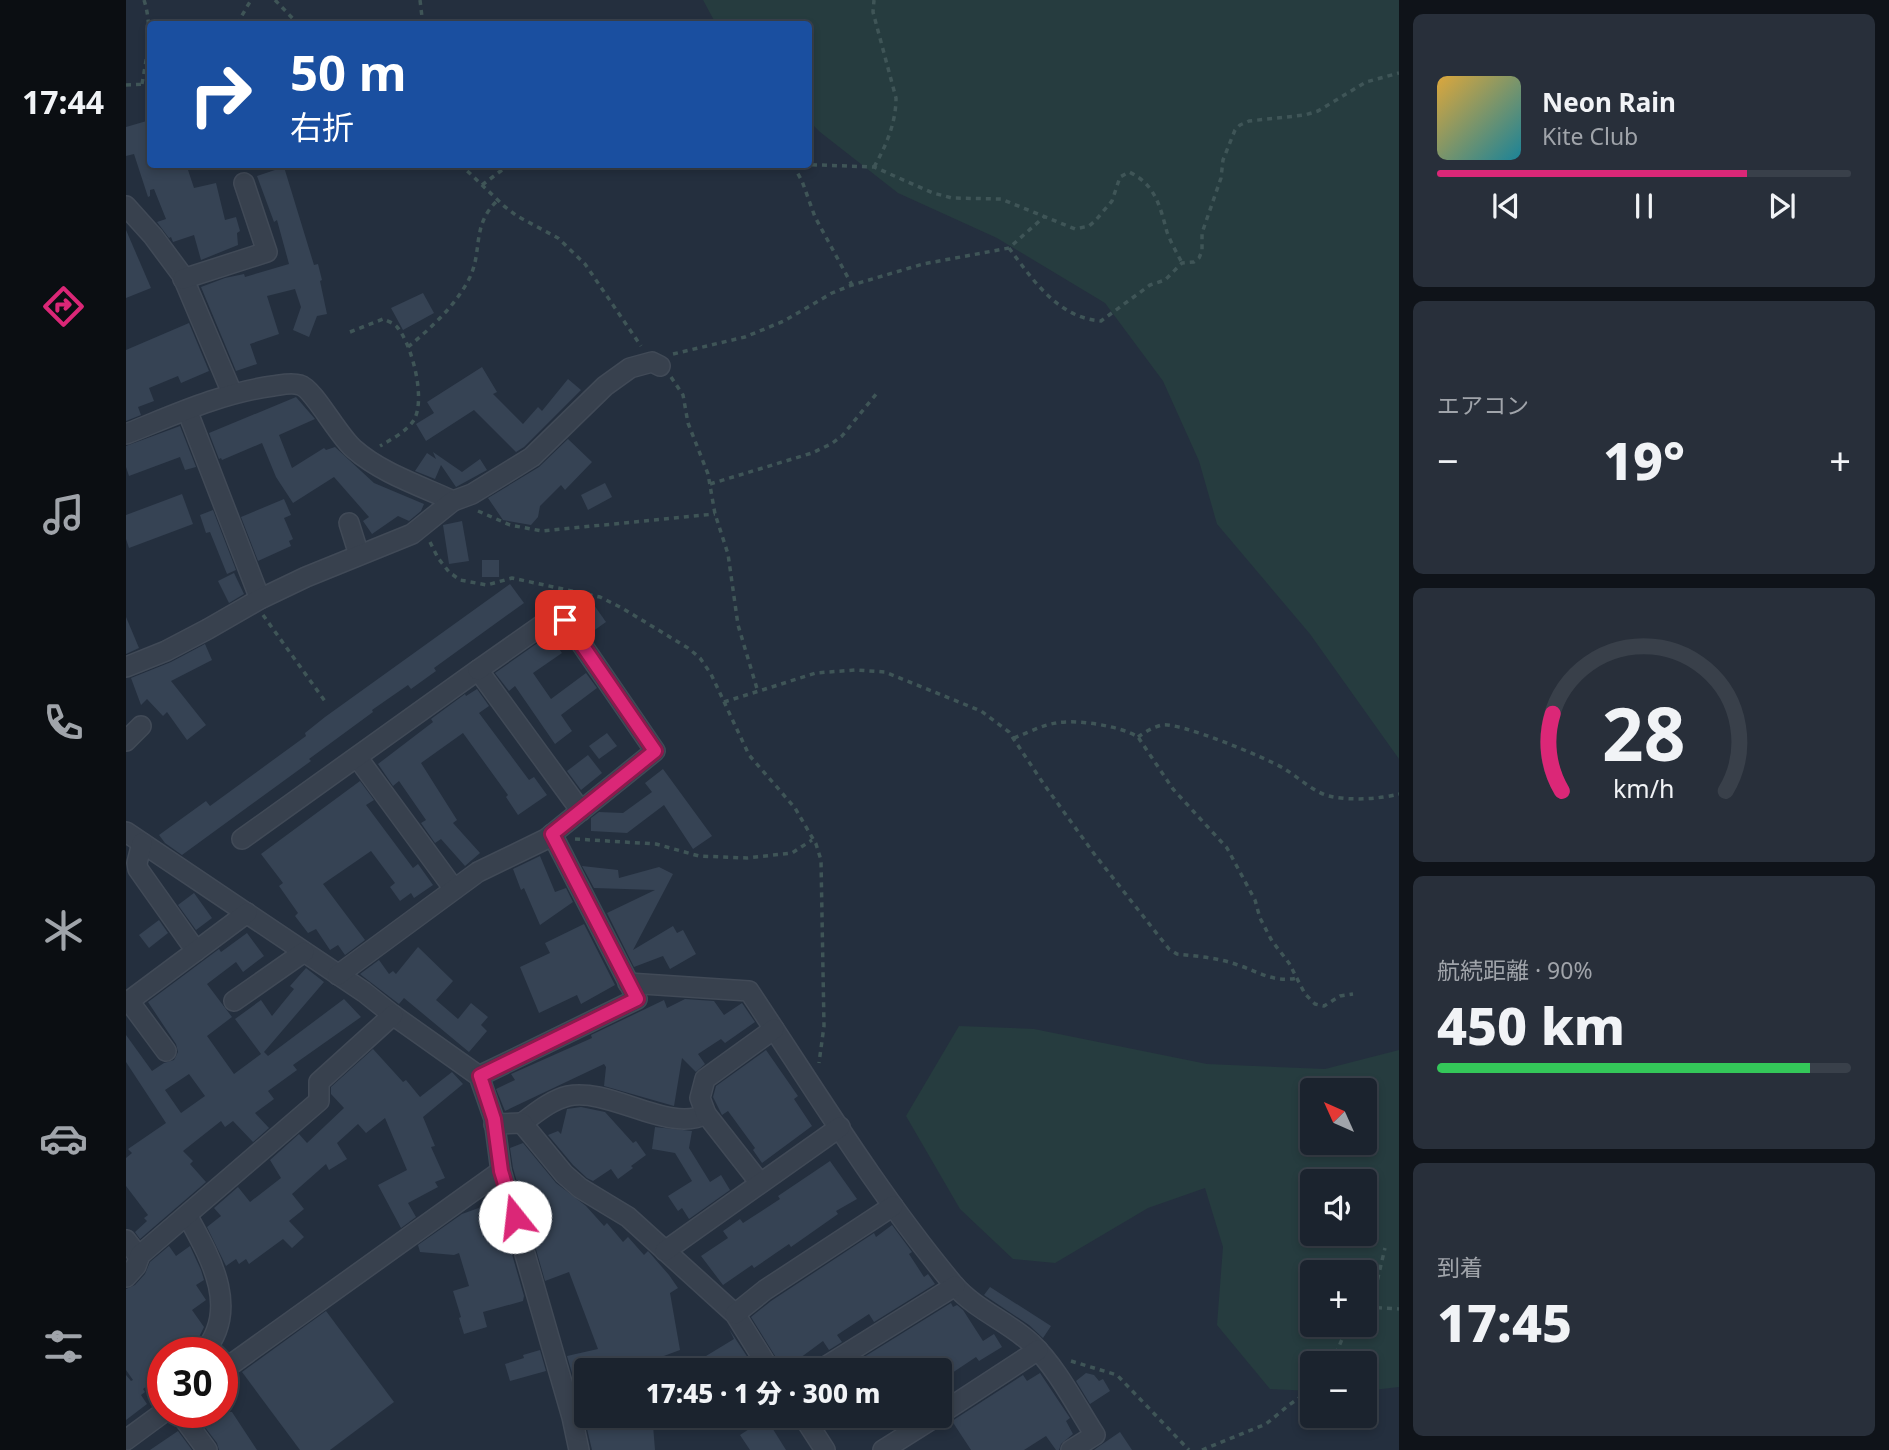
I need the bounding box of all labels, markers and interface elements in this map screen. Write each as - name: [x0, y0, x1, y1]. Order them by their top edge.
- text: 50 m: [290, 39, 407, 105]
- icon: right: [175, 49, 266, 140]
- text: 17:44: [22, 80, 104, 123]
- text: Neon Rain: [1542, 84, 1676, 120]
- text: 右折: [290, 105, 354, 148]
- text: Kite Club: [1542, 120, 1638, 152]
- icon: previous: [1487, 187, 1525, 225]
- icon: pause: [1625, 187, 1663, 225]
- icon: next: [1763, 187, 1801, 225]
- icon: directions: [39, 282, 88, 331]
- text: エアコン: [1437, 389, 1529, 421]
- text: 19°: [1603, 424, 1685, 495]
- text: −: [1437, 434, 1459, 486]
- text: +: [1829, 434, 1851, 486]
- icon: music: [39, 490, 88, 539]
- pin: [535, 590, 595, 650]
- icon: arrive: [546, 601, 584, 639]
- text: 28: [1602, 683, 1686, 782]
- icon: phone: [39, 698, 88, 747]
- text: km/h: [1613, 771, 1675, 805]
- icon: climate: [39, 906, 88, 955]
- text: 航続距離 · 90%: [1437, 954, 1593, 986]
- text: 450 km: [1437, 989, 1625, 1060]
- north arrow: [1300, 1078, 1377, 1155]
- map controls: [1300, 1078, 1377, 1428]
- icon: car: [39, 1114, 88, 1163]
- button: sound: [1300, 1169, 1377, 1246]
- position arrow: [478, 1180, 552, 1254]
- text: 到着: [1437, 1251, 1483, 1283]
- button: +: [1300, 1260, 1377, 1337]
- text: 17:45: [1437, 1286, 1572, 1357]
- icon: filters: [39, 1322, 88, 1371]
- speed limit sign: 30: [147, 1337, 238, 1428]
- button: −: [1300, 1351, 1377, 1428]
- text: 17:45 · 1 分 · 300 m: [646, 1375, 880, 1411]

